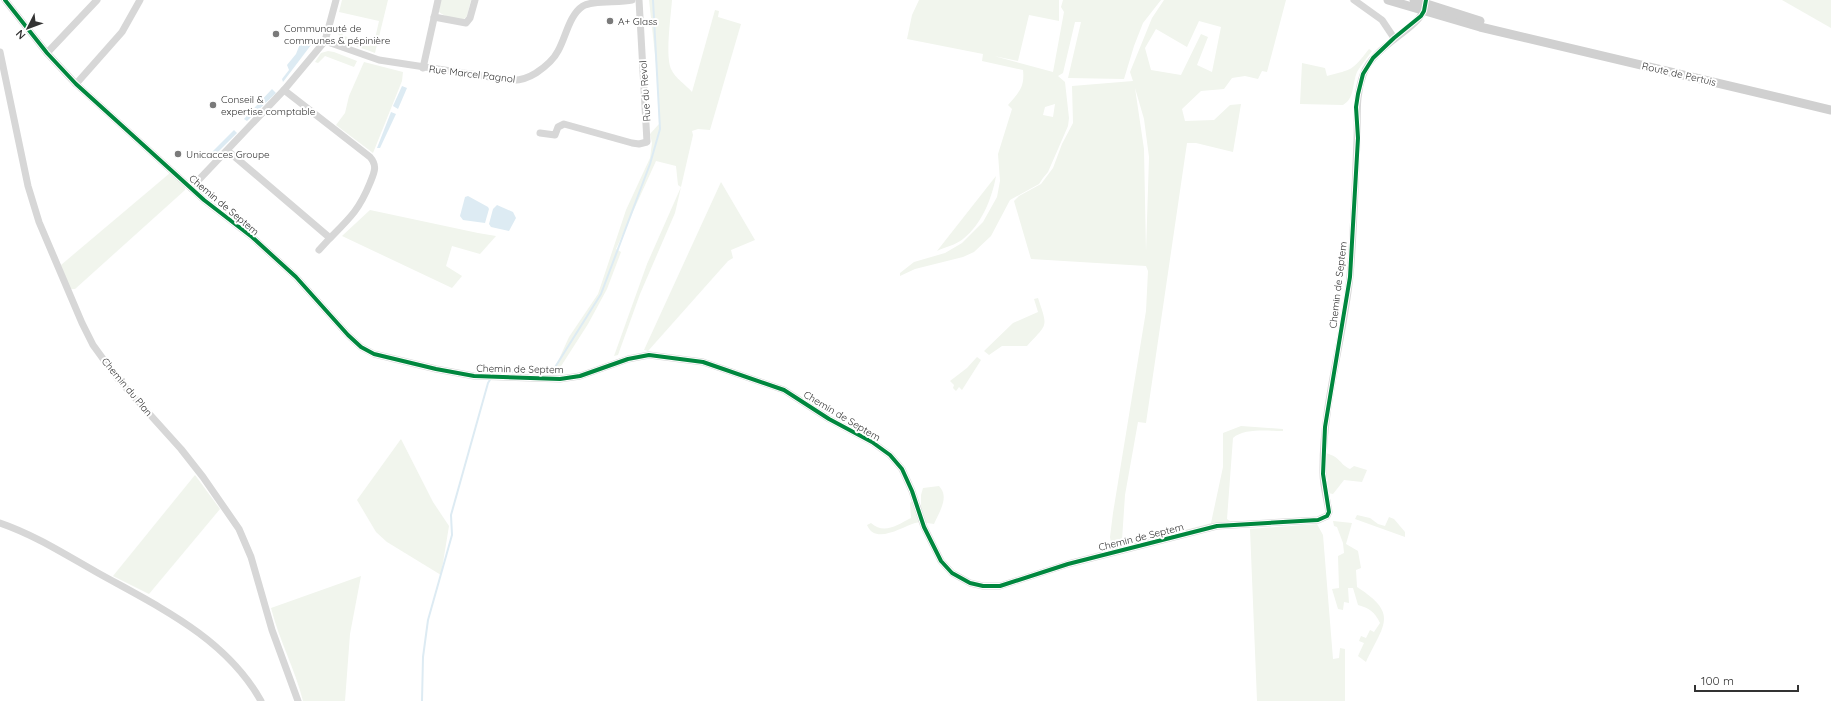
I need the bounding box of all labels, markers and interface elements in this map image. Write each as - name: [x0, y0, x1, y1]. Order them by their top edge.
- north arrow: [8, 8, 48, 48]
- place label: A+ Glass: [618, 15, 658, 28]
- marker: A+ Glass: [605, 16, 615, 26]
- place label: Communauté de communes & pépinière: [284, 22, 391, 47]
- text: N: [13, 27, 28, 42]
- marker: Communauté de communes & pépinière: [271, 29, 281, 39]
- street label: Route de Pertuis: [1641, 59, 1718, 89]
- street label: Rue du Revol: [636, 60, 654, 122]
- street label: Rue Marcel Pagnol: [428, 62, 516, 86]
- place label: Conseil & expertise comptable: [221, 93, 316, 118]
- marker: Conseil & expertise comptable: [208, 100, 218, 110]
- place label: Unicacces Groupe: [186, 148, 270, 161]
- marker: Unicacces Groupe: [173, 149, 183, 159]
- street label: Chemin de Septem: [186, 172, 262, 238]
- street label: Chemin de Septem: [1326, 241, 1350, 329]
- street label: Chemin du Plan: [99, 355, 155, 419]
- street label: Chemin de Septem: [476, 362, 564, 376]
- street label: Chemin de Septem: [801, 388, 883, 444]
- street label: Chemin de Septem: [1097, 520, 1185, 554]
- scale bar: [1695, 667, 1798, 693]
- text: 100 m: [1701, 673, 1734, 688]

